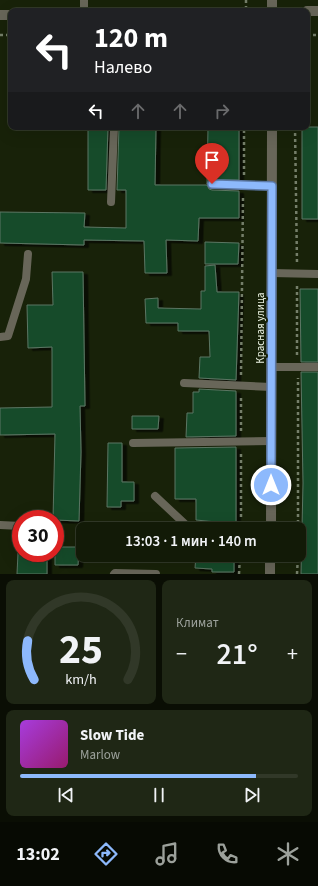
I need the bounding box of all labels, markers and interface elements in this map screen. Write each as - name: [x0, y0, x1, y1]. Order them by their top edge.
- text: 120 m: [94, 18, 168, 58]
- icon: left: [28, 24, 80, 76]
- text: Налево: [94, 55, 152, 80]
- icon: left: [85, 100, 107, 122]
- icon: ahead: [127, 100, 149, 122]
- icon: ahead: [169, 100, 191, 122]
- icon: right: [211, 100, 233, 122]
- pin: [195, 143, 229, 184]
- icon: arrive: [201, 149, 223, 171]
- street label: Красная улица: [253, 292, 268, 364]
- position arrow: [250, 464, 292, 506]
- speed limit sign: 30: [12, 510, 64, 562]
- text: 13:03 · 1 мин · 140 m: [125, 531, 257, 552]
- text: Климат: [176, 614, 219, 632]
- text: 25: [59, 620, 103, 680]
- text: 21°: [216, 633, 258, 676]
- text: −: [176, 638, 187, 670]
- text: +: [287, 638, 298, 670]
- text: km/h: [65, 669, 97, 690]
- text: Slow Tide: [80, 725, 144, 746]
- text: Marlow: [80, 746, 120, 764]
- icon: previous: [55, 784, 77, 806]
- icon: pause: [148, 784, 170, 806]
- icon: next: [241, 784, 263, 806]
- icon: directions: [92, 840, 120, 868]
- icon: music: [153, 840, 181, 868]
- icon: phone: [213, 840, 241, 868]
- icon: climate: [274, 840, 302, 868]
- text: 13:02: [16, 842, 60, 867]

